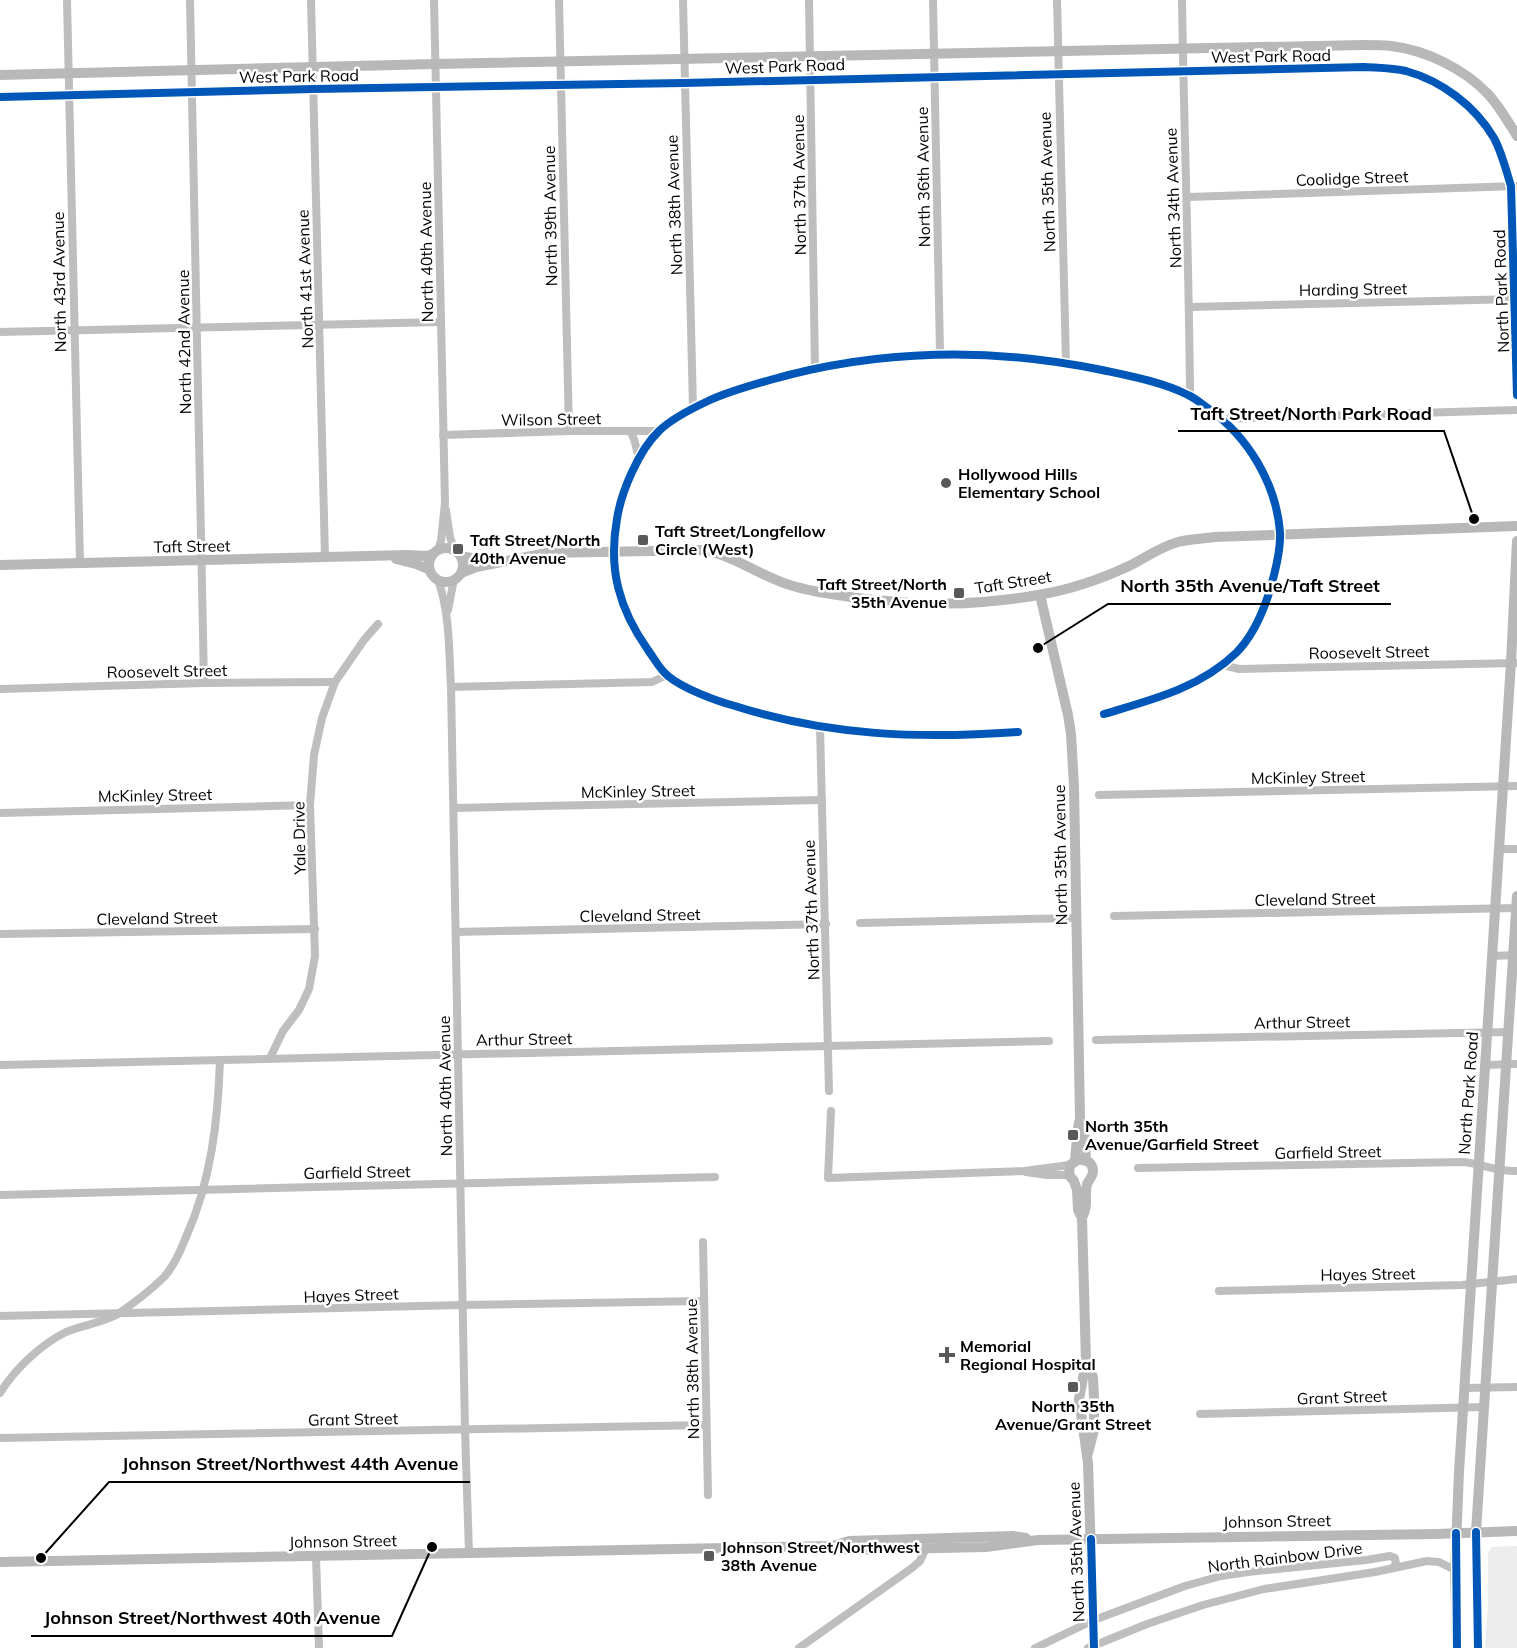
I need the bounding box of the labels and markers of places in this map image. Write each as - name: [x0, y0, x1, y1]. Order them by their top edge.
- callout: Taft Street/North Park Road: [1178, 395, 1444, 431]
- place label: Hollywood Hills Elementary School: [958, 464, 1100, 502]
- marker: Hollywood Hills Elementary School: [939, 476, 953, 490]
- place label: Taft Street/Longfellow Circle (West): [655, 521, 826, 559]
- place label: Taft Street/North 40th Avenue: [470, 530, 600, 568]
- marker: Taft Street/Longfellow Circle (West): [636, 533, 650, 547]
- marker: Taft Street/North 40th Avenue: [451, 542, 465, 556]
- callout: North 35th Avenue/Taft Street: [1108, 568, 1391, 604]
- place label: Taft Street/North 35th Avenue: [817, 574, 947, 612]
- marker: Taft Street/North 35th Avenue: [952, 586, 966, 600]
- place label: North 35th Avenue/Garfield Street: [1085, 1116, 1259, 1154]
- marker: North 35th Avenue/Garfield Street: [1066, 1128, 1080, 1142]
- place label: Memorial Regional Hospital: [960, 1336, 1096, 1374]
- marker: Memorial Regional Hospital: [938, 1346, 956, 1364]
- marker: North 35th Avenue/Grant Street: [1066, 1380, 1080, 1394]
- place label: North 35th Avenue/Grant Street: [995, 1396, 1151, 1434]
- callout: Johnson Street/Northwest 44th Avenue: [109, 1446, 470, 1482]
- place label: Johnson Street/Northwest 38th Avenue: [721, 1537, 920, 1575]
- marker: Johnson Street/Northwest 38th Avenue: [702, 1549, 716, 1563]
- callout: Johnson Street/Northwest 40th Avenue: [31, 1600, 392, 1636]

